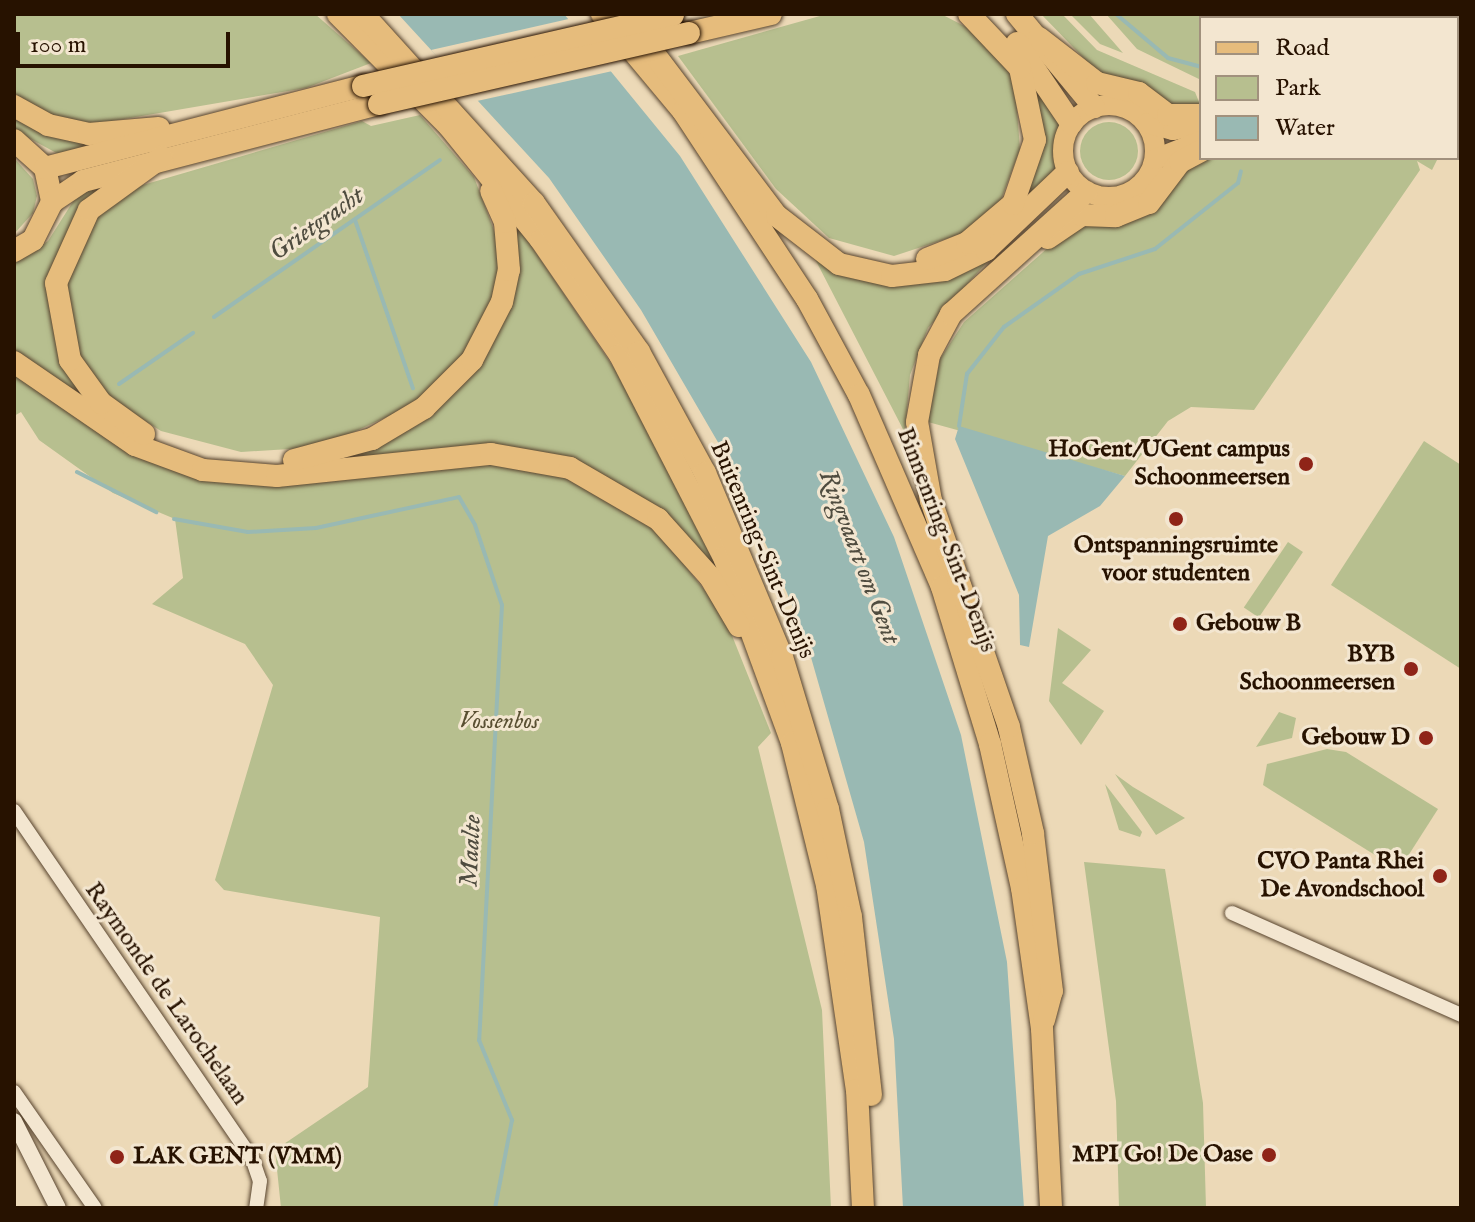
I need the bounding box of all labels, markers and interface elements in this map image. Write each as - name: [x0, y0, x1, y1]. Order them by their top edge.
- scale bar: [20, 16, 234, 66]
- legend: [1199, 16, 1459, 160]
- text: 100 m: [30, 30, 86, 61]
- text: Road: [1275, 33, 1329, 64]
- text: Park: [1275, 73, 1321, 104]
- text: Water: [1275, 113, 1335, 144]
- water label: Grietgracht: [264, 180, 370, 268]
- street label: Binnenring-Sint-Denijs: [890, 424, 1002, 656]
- place label: HoGent/UGent campus Schoonmeersen: [1048, 436, 1290, 492]
- street label: Buitenring-Sint-Denijs: [703, 437, 821, 663]
- marker: HoGent/UGent campus Schoonmeersen: [1297, 455, 1315, 473]
- water label: Ringvaart om Gent: [811, 465, 907, 649]
- marker: Ontspanningsruimte voor studenten: [1167, 510, 1185, 528]
- place label: Ontspanningsruimte voor studenten: [1074, 532, 1278, 588]
- place label: Gebouw B: [1196, 610, 1301, 638]
- marker: Gebouw B: [1171, 615, 1189, 633]
- place label: BYB Schoonmeersen: [1240, 641, 1395, 697]
- marker: BYB Schoonmeersen: [1402, 660, 1420, 678]
- park label: Vossenbos: [459, 708, 539, 736]
- place label: Gebouw D: [1302, 724, 1410, 752]
- marker: Gebouw D: [1417, 729, 1435, 747]
- water label: Maalte: [454, 814, 488, 888]
- place label: CVO Panta Rhei De Avondschool: [1257, 848, 1424, 904]
- marker: CVO Panta Rhei De Avondschool: [1431, 867, 1449, 885]
- street label: Raymonde de Larochelaan: [78, 877, 254, 1111]
- place label: MPI Go! De Oase: [1072, 1141, 1253, 1169]
- place label: LAK GENT (VMM): [133, 1143, 342, 1171]
- marker: MPI Go! De Oase: [1260, 1146, 1278, 1164]
- marker: LAK GENT (VMM): [108, 1148, 126, 1166]

